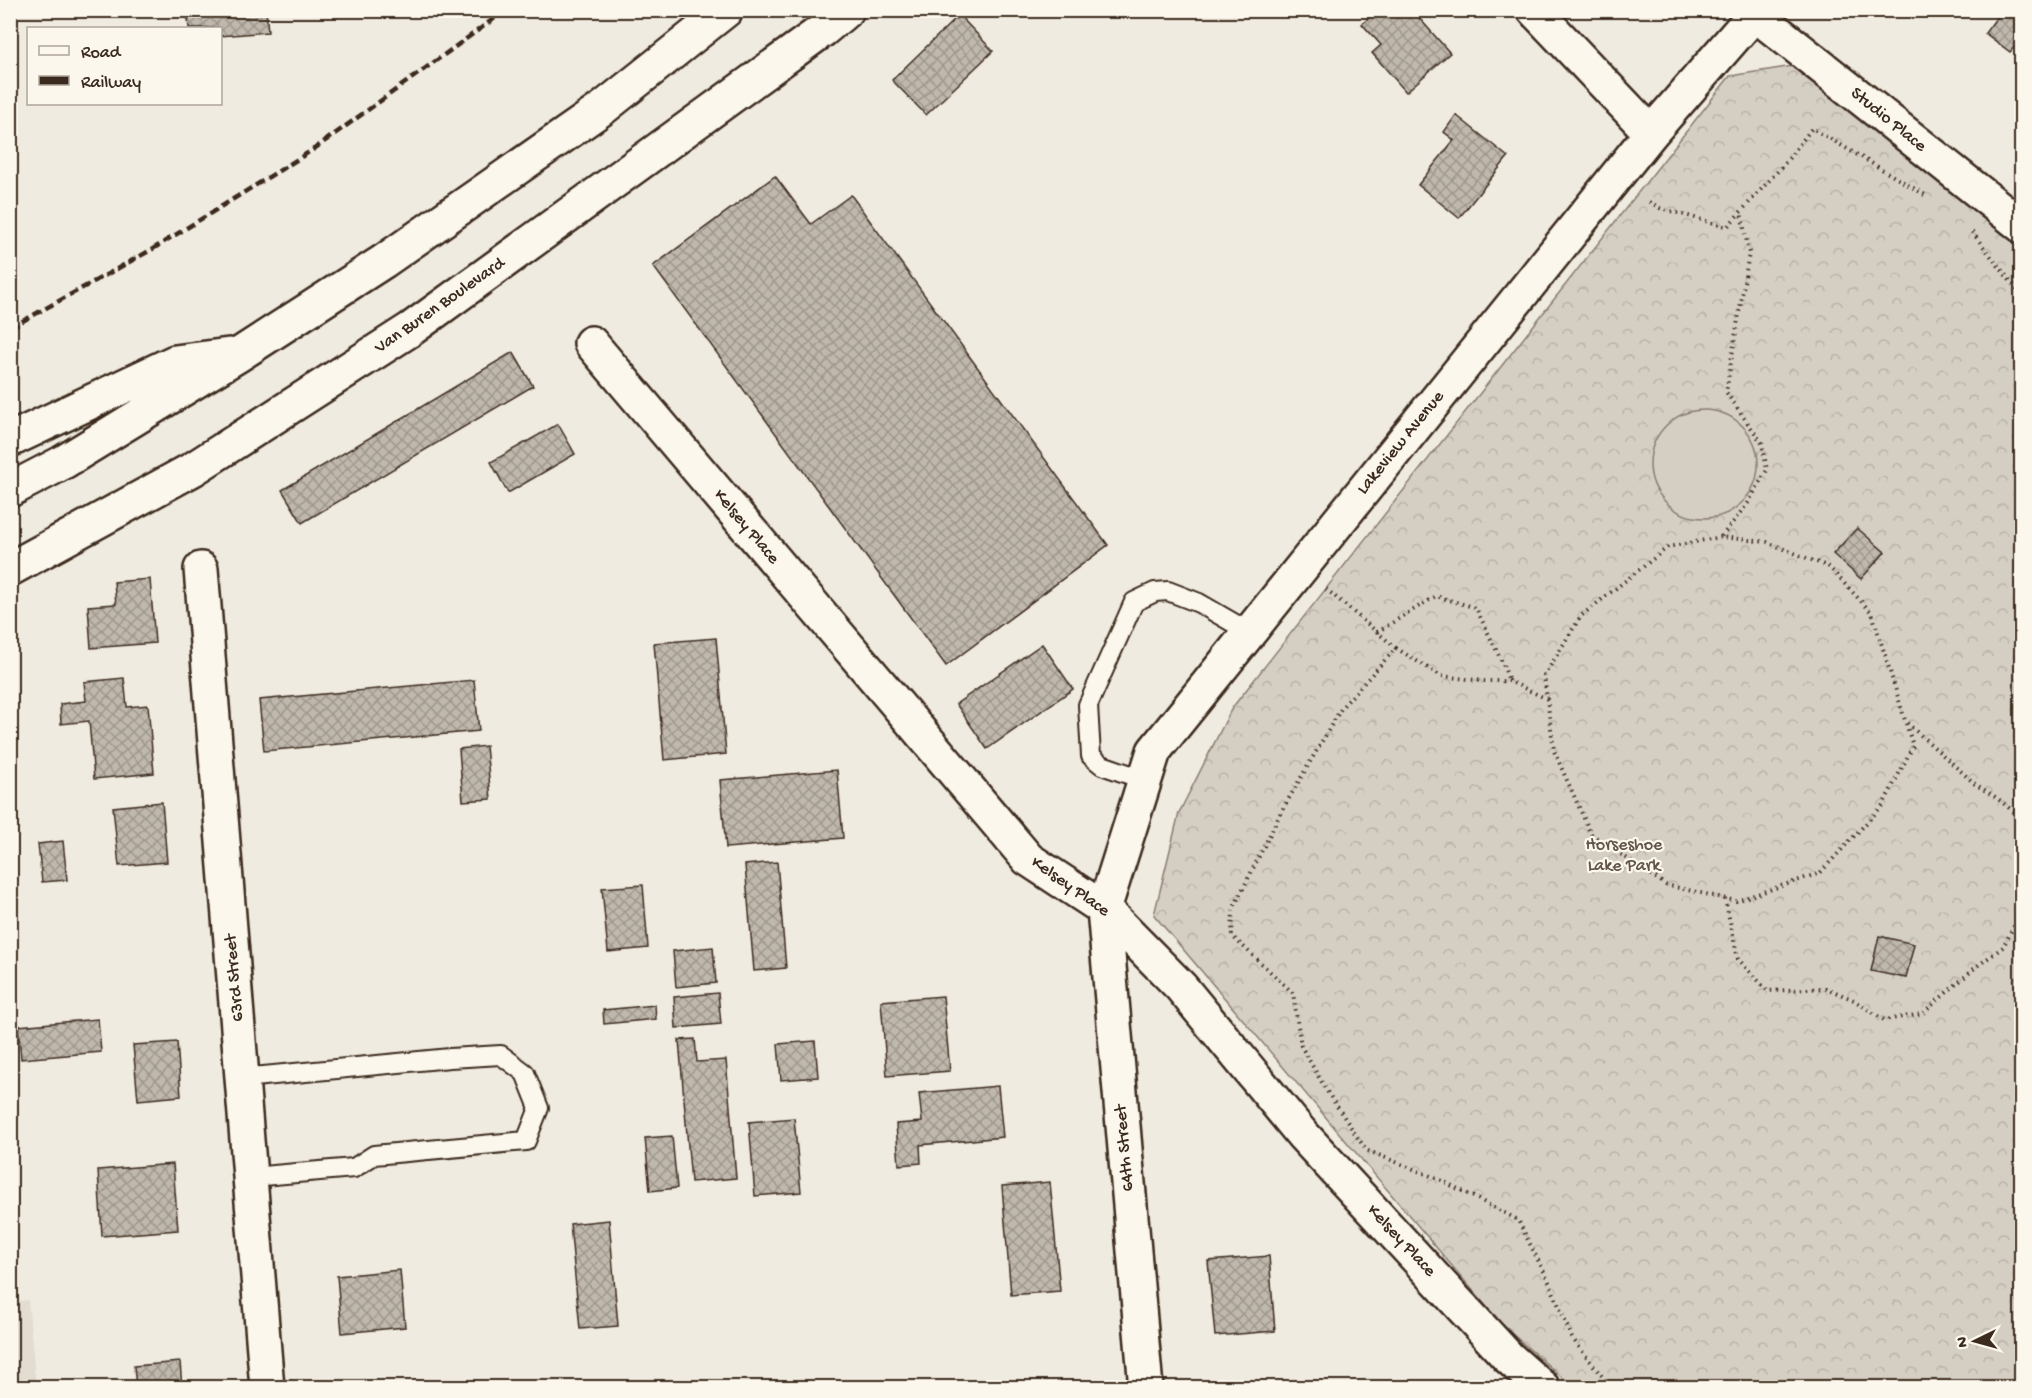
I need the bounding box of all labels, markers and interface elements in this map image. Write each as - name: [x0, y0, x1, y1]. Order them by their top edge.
- legend: [27, 27, 222, 105]
- text: Road: [81, 43, 122, 64]
- text: Railway: [81, 73, 141, 94]
- street label: Studio Place: [1846, 83, 1931, 157]
- street label: Van Buren Boulevard: [370, 252, 510, 359]
- street label: Lakeview Avenue: [1353, 386, 1450, 499]
- street label: Kelsey Place: [709, 485, 784, 569]
- park label: Horseshoe Lake Park: [1586, 835, 1663, 877]
- street label: Kelsey Place: [1026, 852, 1114, 922]
- street label: 63rd Street: [221, 932, 249, 1023]
- street label: 64th Street: [1111, 1102, 1139, 1192]
- street label: Kelsey Place: [1362, 1200, 1440, 1282]
- north arrow: [1945, 1311, 2005, 1371]
- text: N: [1954, 1335, 1973, 1348]

